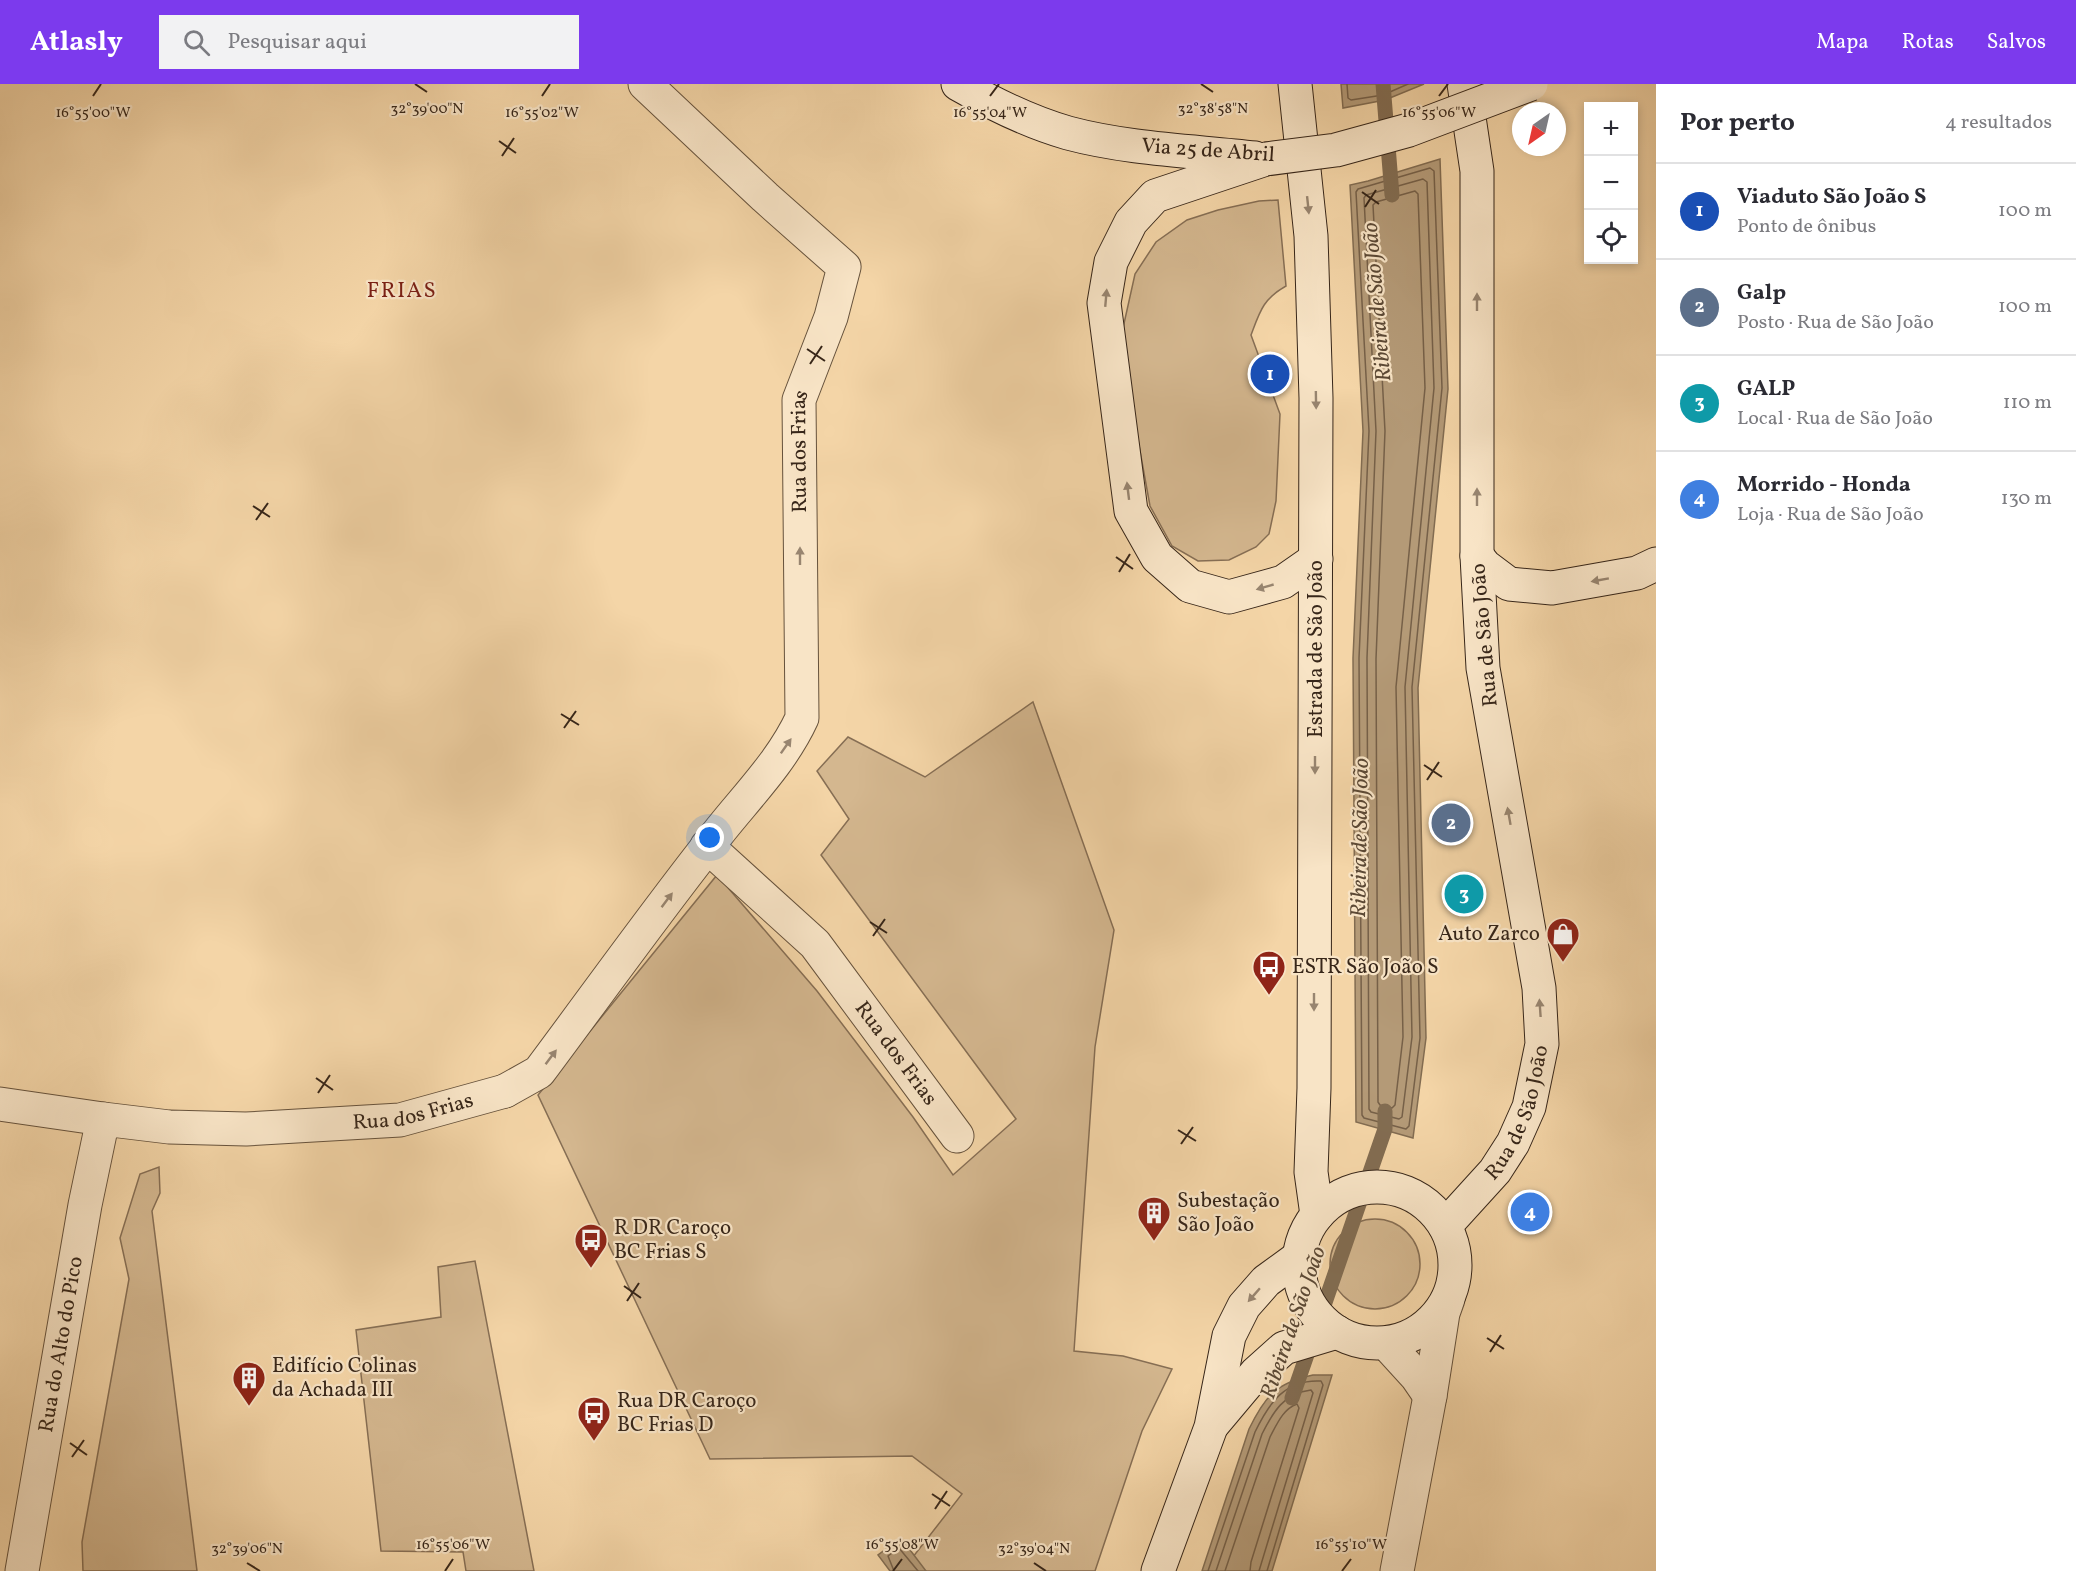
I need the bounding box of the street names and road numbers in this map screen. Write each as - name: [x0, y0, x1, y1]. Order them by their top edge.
- street label: Via 25 de Abril: [1140, 132, 1276, 170]
- street label: Rua dos Frias: [784, 385, 816, 513]
- street label: Estrada de São João: [1302, 560, 1331, 738]
- street label: Rua de São João: [1464, 562, 1506, 708]
- street label: Rua dos Frias: [848, 995, 944, 1112]
- street label: Rua de São João: [1479, 1042, 1556, 1187]
- street label: Rua dos Frias: [352, 1086, 477, 1137]
- street label: Rua do Alto do Pico: [32, 1254, 90, 1435]

